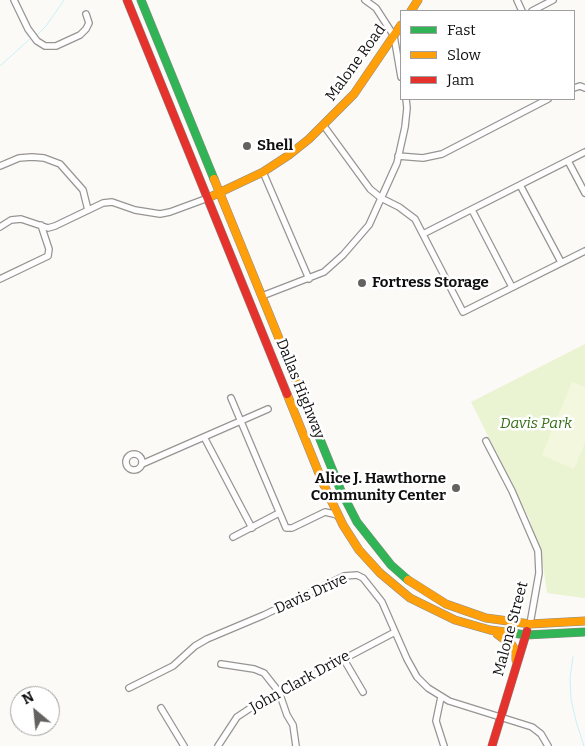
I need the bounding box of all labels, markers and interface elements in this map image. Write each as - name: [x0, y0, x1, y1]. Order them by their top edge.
- legend: [400, 10, 575, 100]
- street label: Malone Road: [322, 21, 390, 105]
- text: Fast: [447, 21, 476, 39]
- text: Slow: [447, 46, 481, 64]
- text: Jam: [447, 71, 474, 89]
- place label: Shell: [257, 137, 293, 155]
- marker: Shell: [241, 140, 253, 152]
- place label: Fortress Storage: [372, 274, 489, 292]
- marker: Fortress Storage: [356, 277, 368, 289]
- street label: Dallas Highway: [272, 336, 328, 442]
- park label: Davis Park: [500, 415, 572, 433]
- place label: Alice J. Hawthorne Community Center: [311, 470, 446, 505]
- marker: Alice J. Hawthorne Community Center: [450, 482, 462, 494]
- street label: Davis Drive: [272, 570, 350, 618]
- street label: Malone Street: [490, 580, 532, 678]
- street label: John Clark Drive: [247, 647, 353, 717]
- north arrow: [10, 686, 60, 736]
- text: N: [19, 688, 37, 708]

